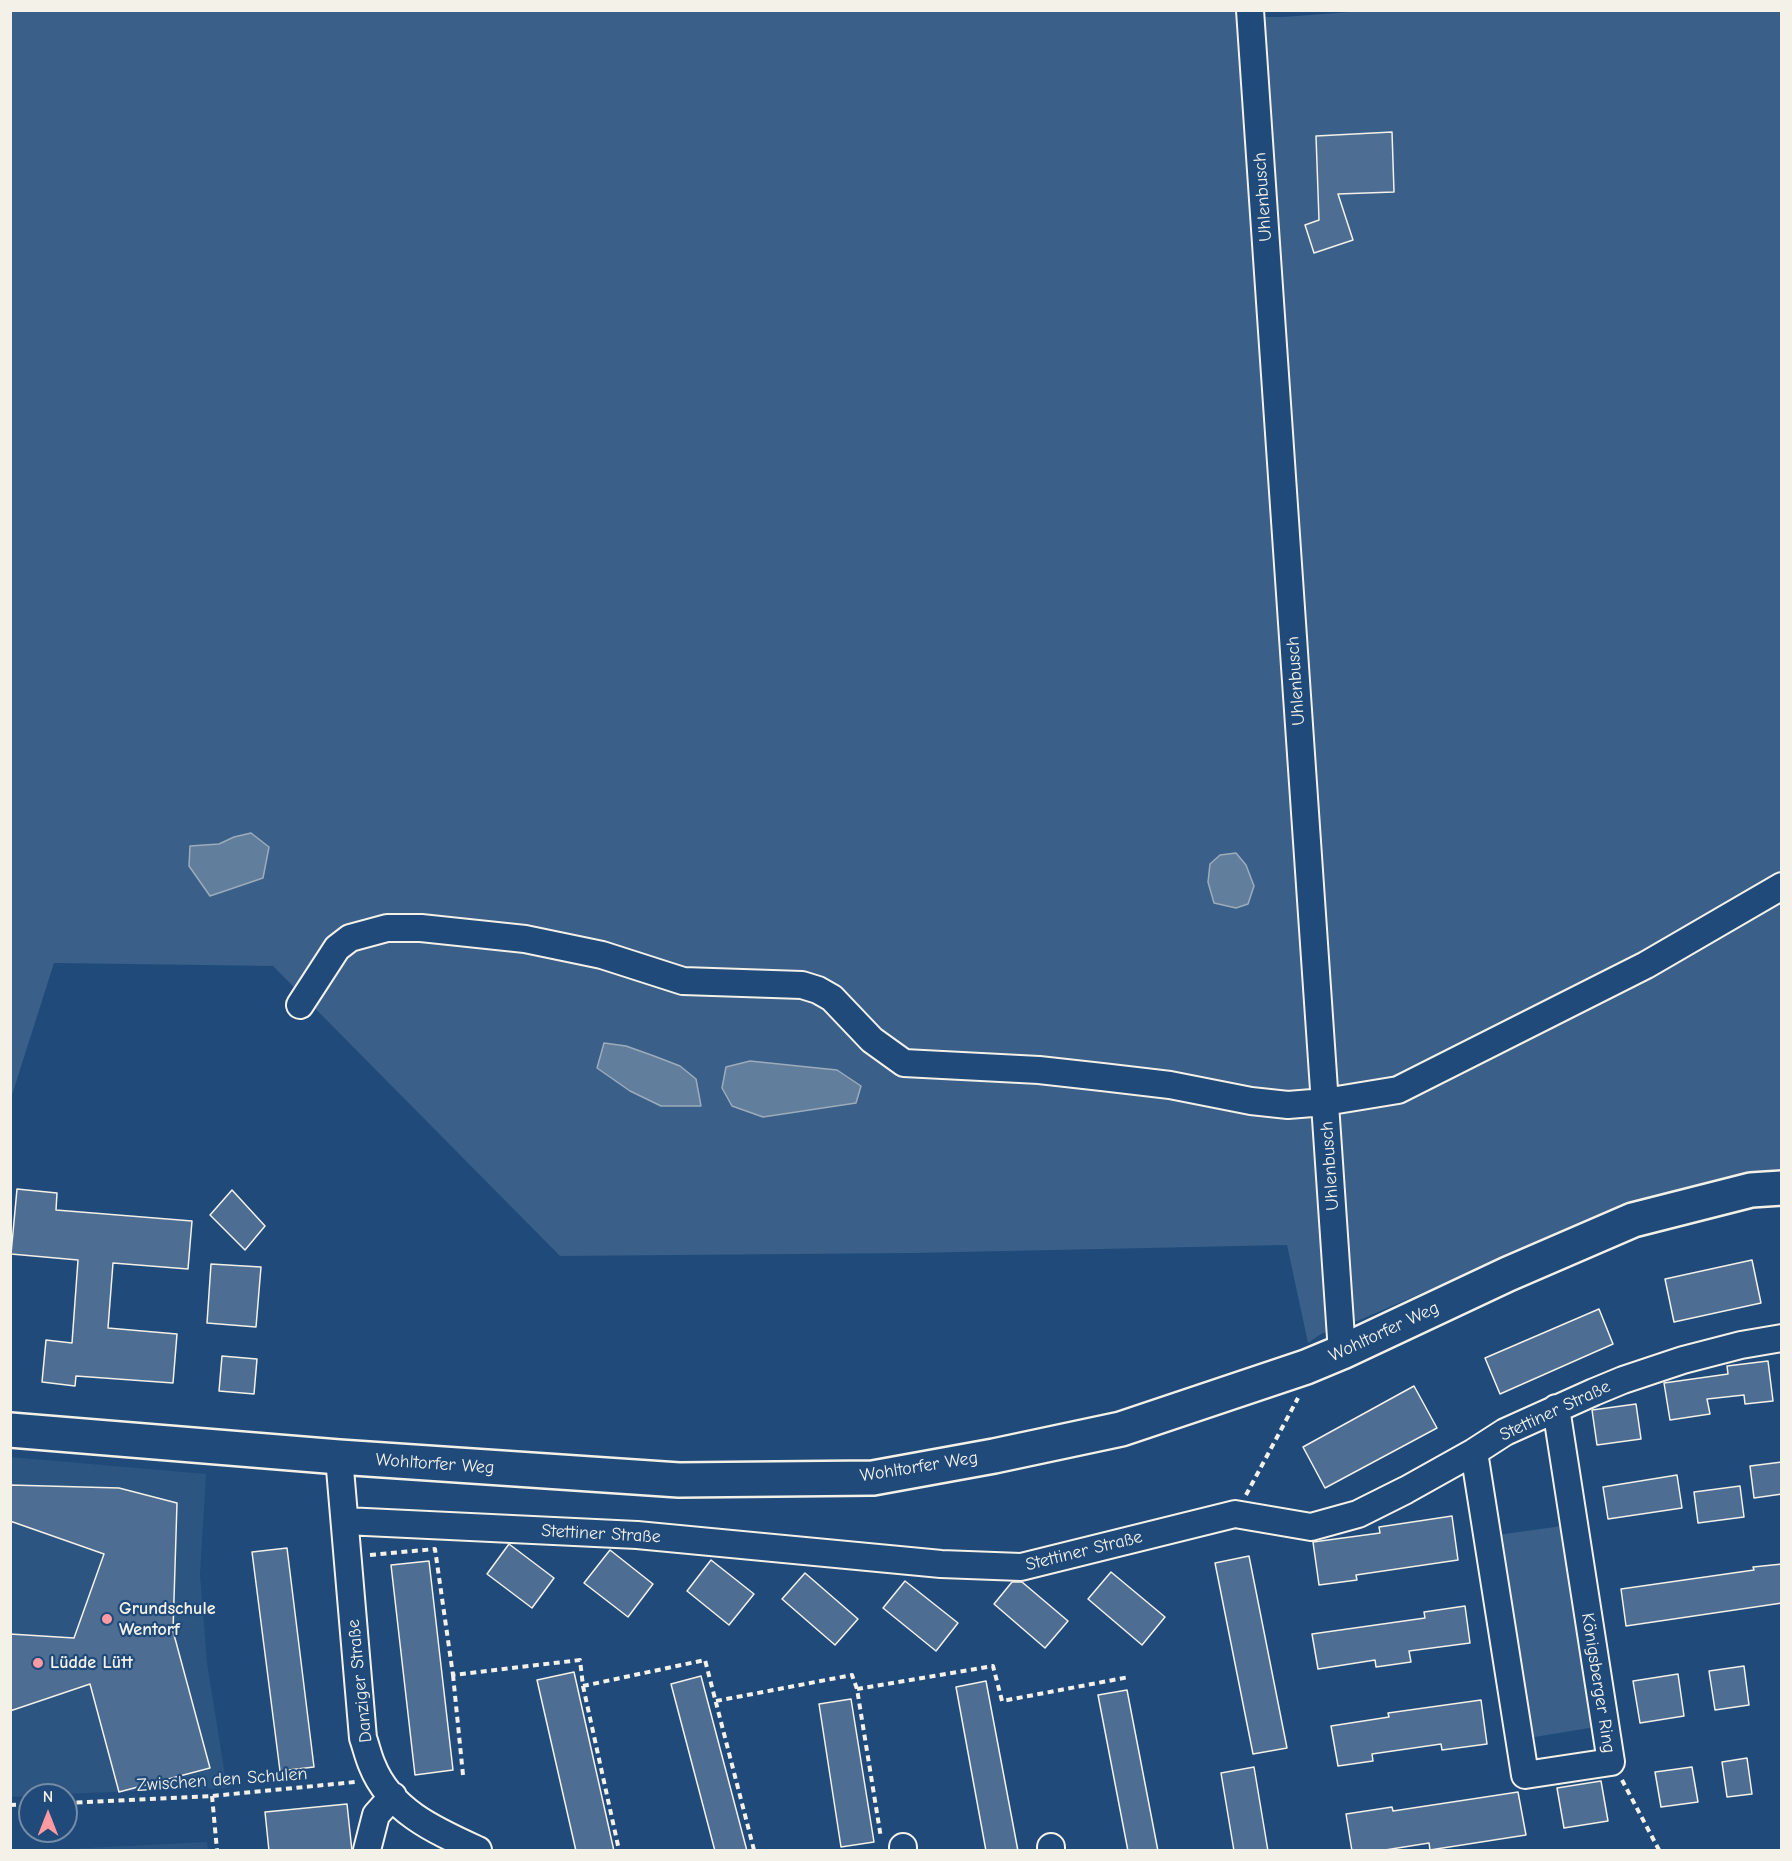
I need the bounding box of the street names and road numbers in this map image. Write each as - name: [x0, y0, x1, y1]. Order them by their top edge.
- street label: Uhlenbusch: [1249, 152, 1277, 242]
- street label: Uhlenbusch: [1282, 636, 1310, 726]
- street label: Uhlenbusch: [1316, 1121, 1344, 1211]
- street label: Wohltorfer Weg: [1325, 1297, 1443, 1367]
- street label: Stettiner Straße: [1496, 1376, 1614, 1446]
- street label: Wohltorfer Weg: [858, 1447, 980, 1487]
- street label: Wohltorfer Weg: [375, 1449, 495, 1479]
- street label: Stettiner Straße: [541, 1520, 661, 1548]
- street label: Stettiner Straße: [1023, 1526, 1145, 1576]
- street label: Königsberger Ring: [1576, 1611, 1620, 1755]
- street label: Danziger Straße: [343, 1618, 377, 1744]
- street label: Zwischen den Schulen: [136, 1763, 308, 1797]

